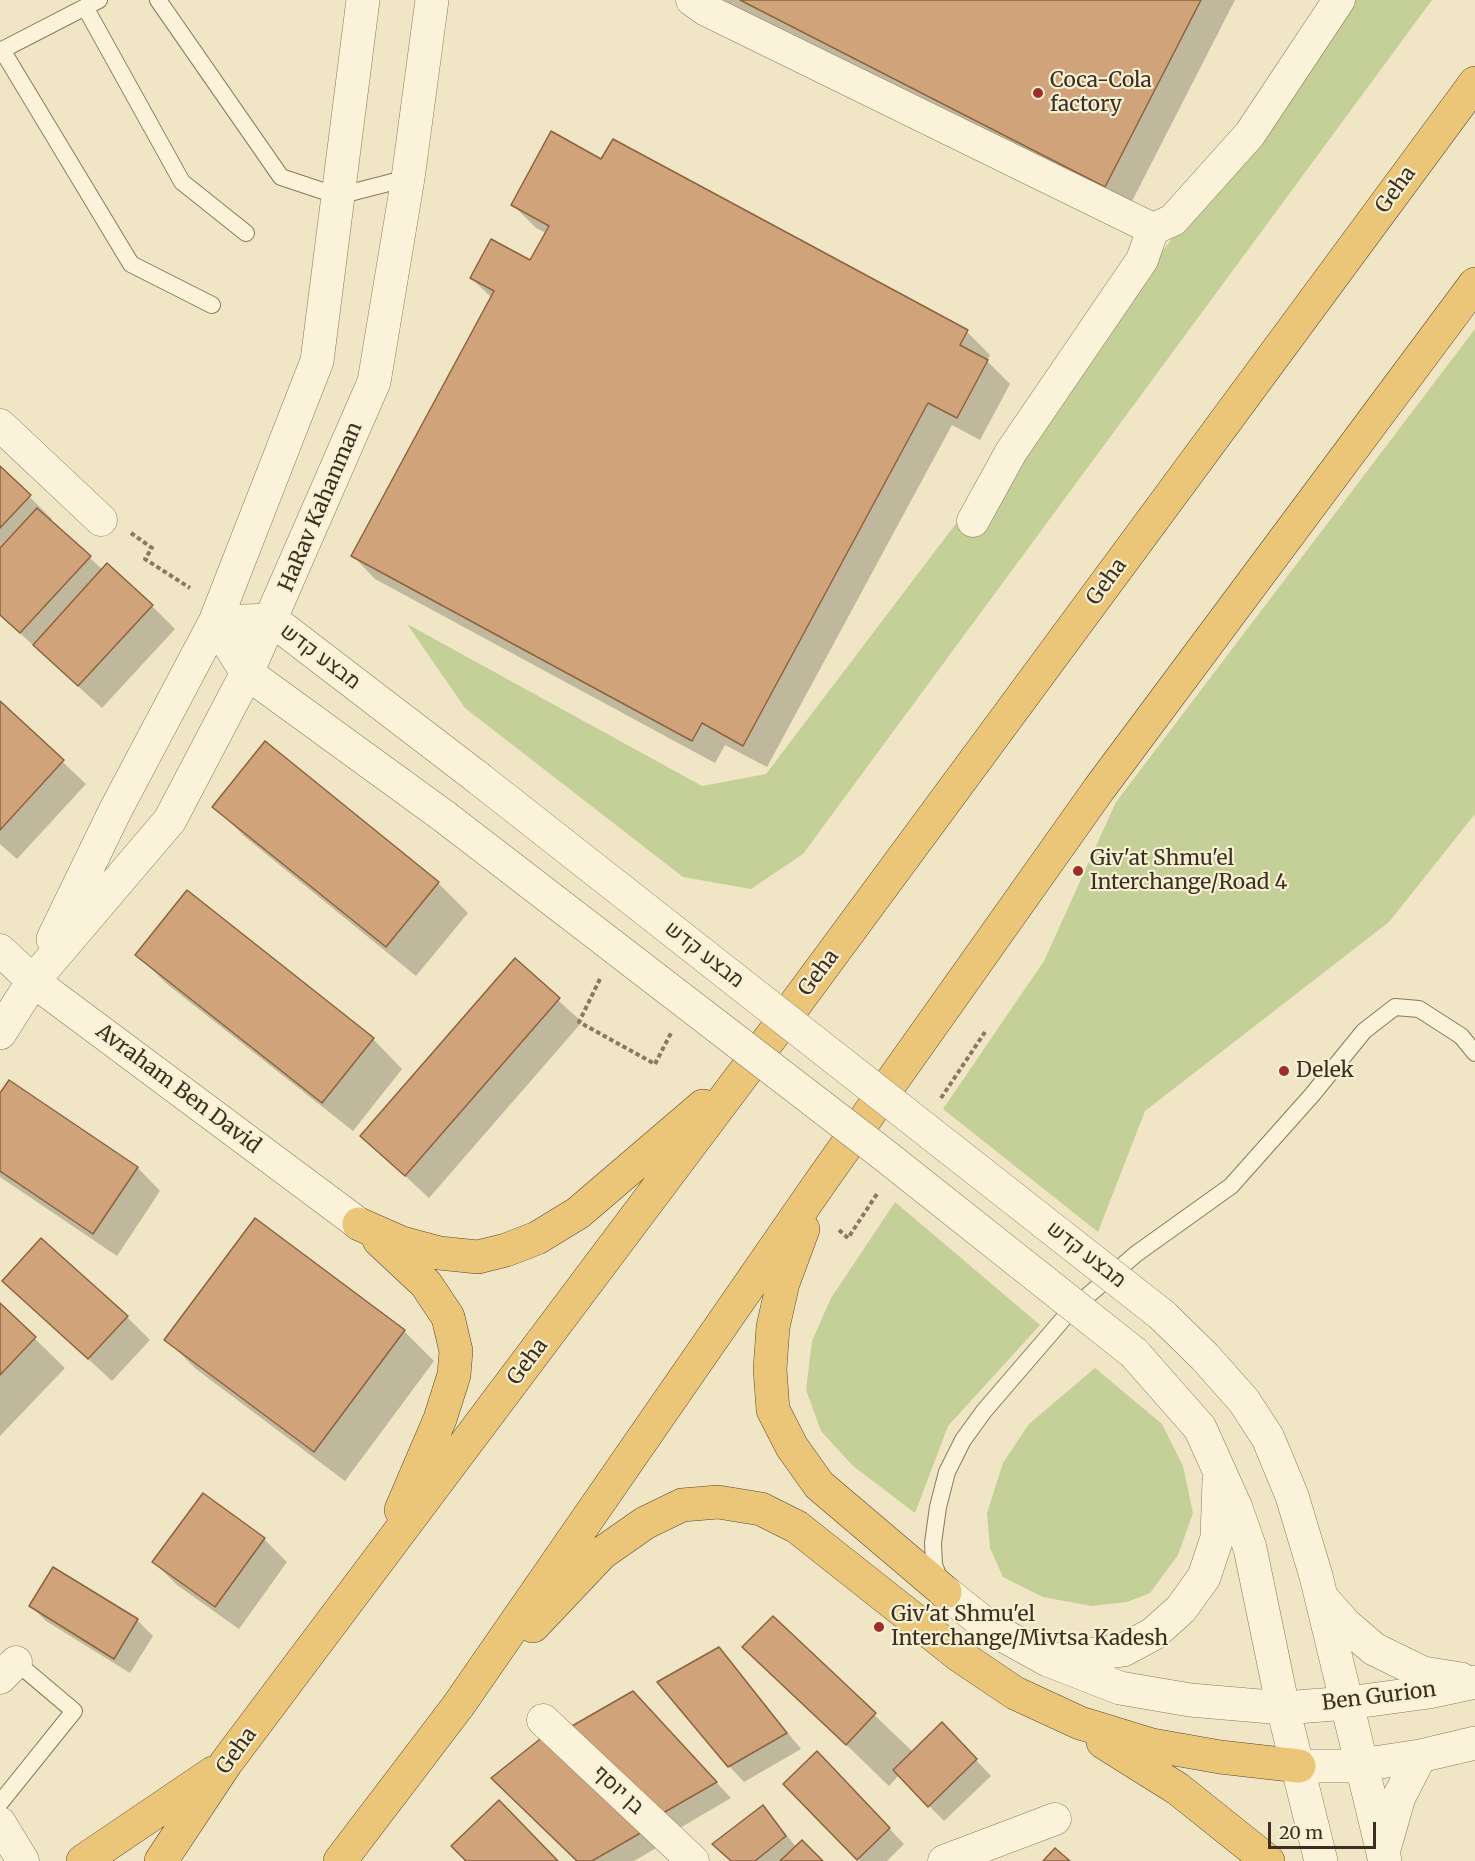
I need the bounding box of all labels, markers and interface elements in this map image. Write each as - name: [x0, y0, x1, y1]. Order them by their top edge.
- place label: Coca-Cola factory: [1050, 68, 1152, 118]
- marker: Coca-Cola factory: [1031, 86, 1045, 100]
- street label: Geha: [1371, 162, 1421, 218]
- street label: HaRav Kahanman: [274, 418, 368, 596]
- street label: Geha: [1082, 554, 1132, 610]
- street label: מבצע קדש: [275, 619, 365, 695]
- place label: Giv'at Shmu'el Interchange/Road 4: [1090, 846, 1287, 896]
- marker: Giv'at Shmu'el Interchange/Road 4: [1071, 864, 1085, 878]
- street label: מבצע קדש: [659, 916, 749, 994]
- street label: Geha: [793, 945, 845, 1001]
- street label: Avraham Ben David: [91, 1019, 265, 1159]
- place label: Delek: [1296, 1058, 1354, 1084]
- marker: Delek: [1277, 1064, 1291, 1078]
- street label: מבצע קדש: [1041, 1216, 1131, 1294]
- street label: Geha: [502, 1334, 554, 1390]
- place label: Giv'at Shmu'el Interchange/Mivtsa Kadesh: [891, 1602, 1168, 1652]
- marker: Giv'at Shmu'el Interchange/Mivtsa Kadesh: [872, 1620, 886, 1634]
- street label: Ben Gurion: [1320, 1677, 1438, 1717]
- street label: Geha: [212, 1723, 262, 1779]
- street label: בן יוסף: [587, 1760, 649, 1820]
- scale bar: [1271, 1810, 1379, 1848]
- text: 20 m: [1279, 1821, 1323, 1844]

